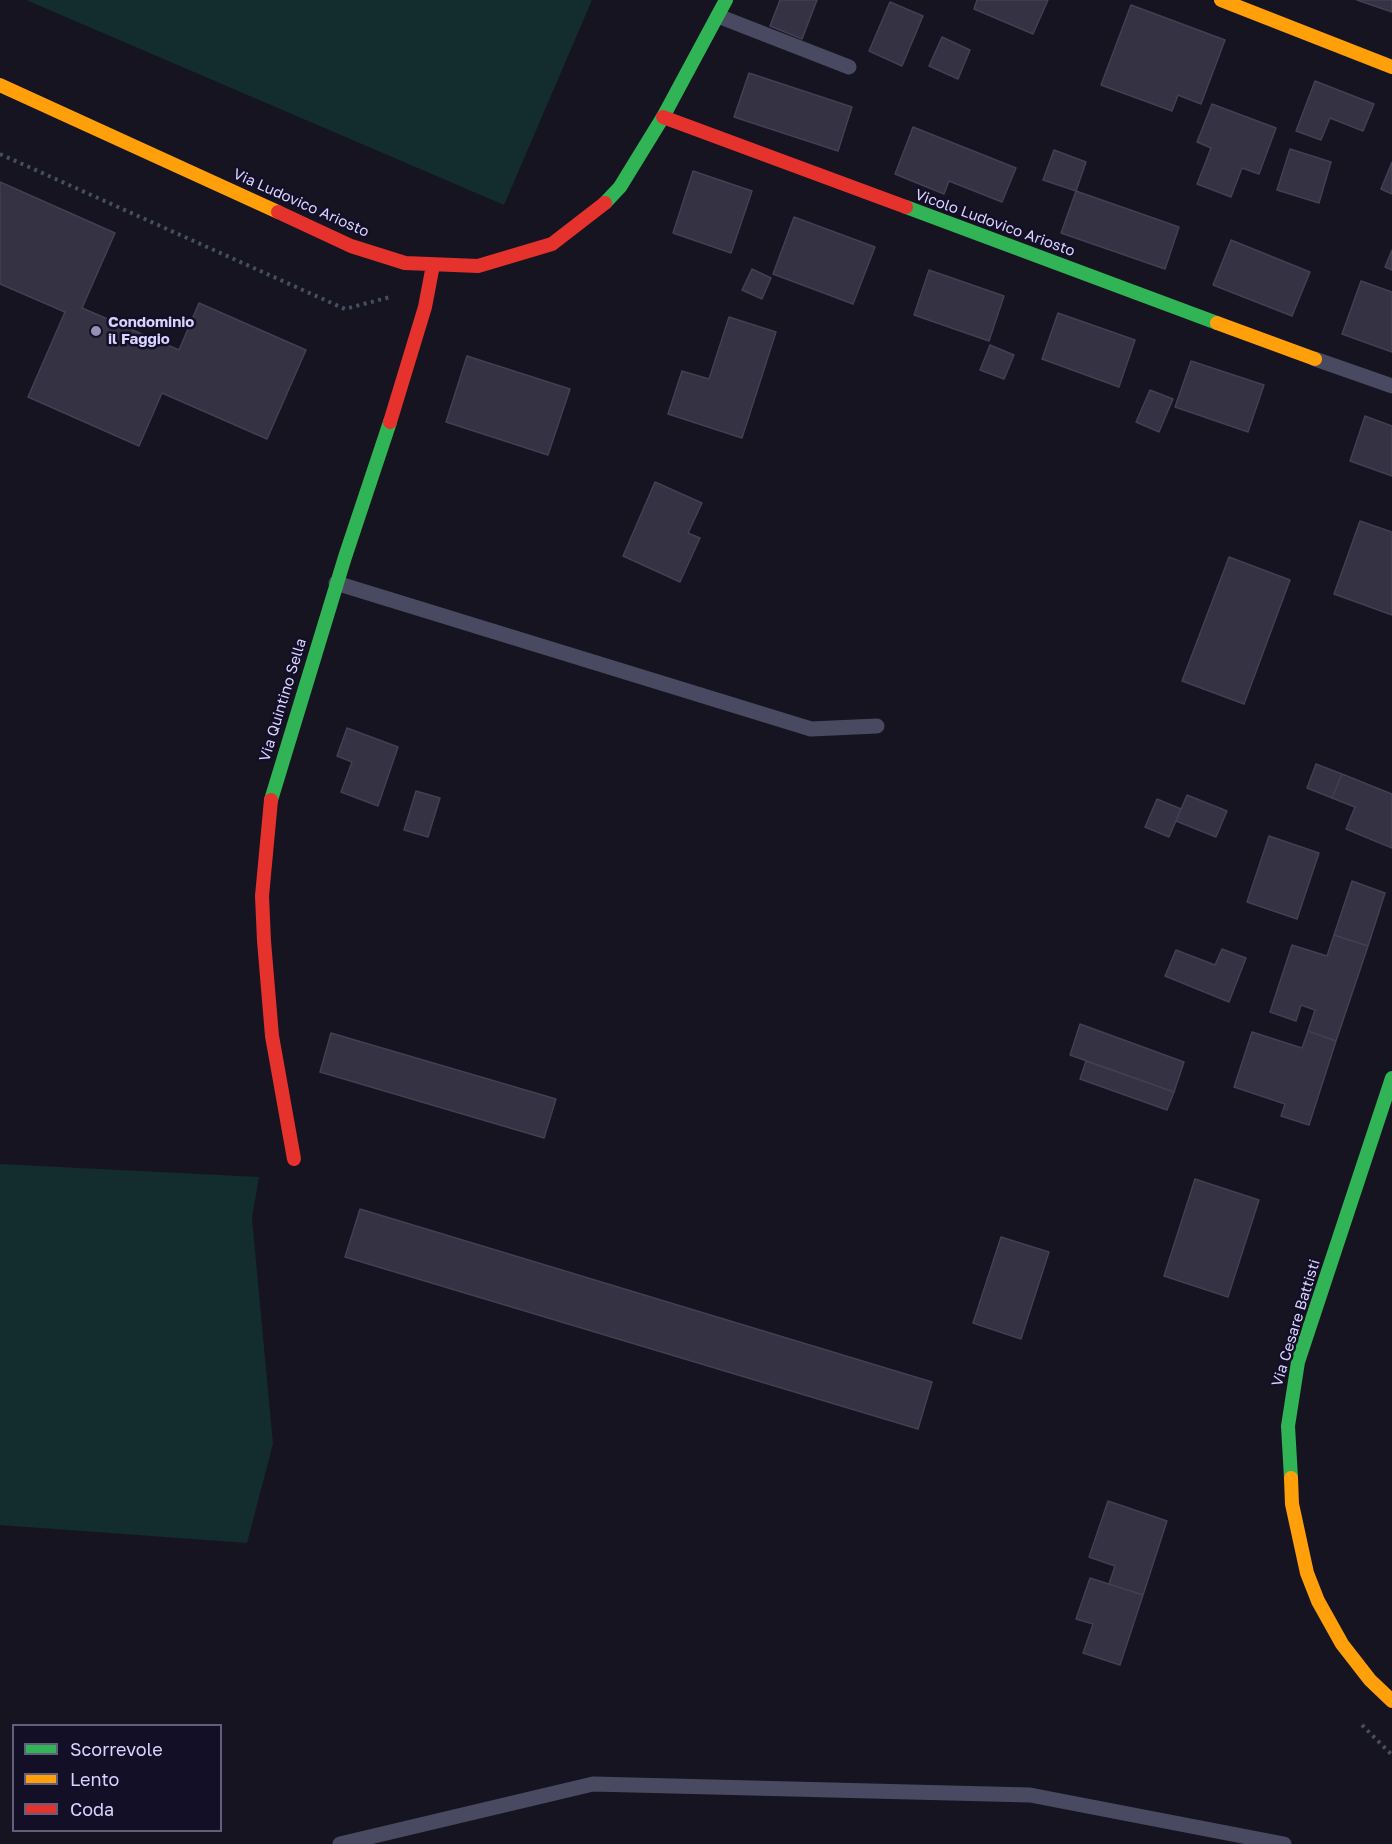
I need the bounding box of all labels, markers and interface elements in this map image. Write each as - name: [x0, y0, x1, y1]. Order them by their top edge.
- street label: Via Ludovico Ariosto: [230, 165, 372, 241]
- street label: Vicolo Ludovico Ariosto: [912, 186, 1078, 260]
- place label: Condominio il Faggio: [108, 313, 194, 348]
- marker: Condominio il Faggio: [89, 324, 103, 338]
- street label: Via Quintino Sella: [256, 636, 310, 764]
- street label: Via Cesare Battisti: [1268, 1257, 1324, 1389]
- legend: [12, 1724, 222, 1832]
- text: Scorrevole: [70, 1738, 163, 1760]
- text: Lento: [70, 1768, 119, 1790]
- text: Coda: [70, 1798, 114, 1820]

